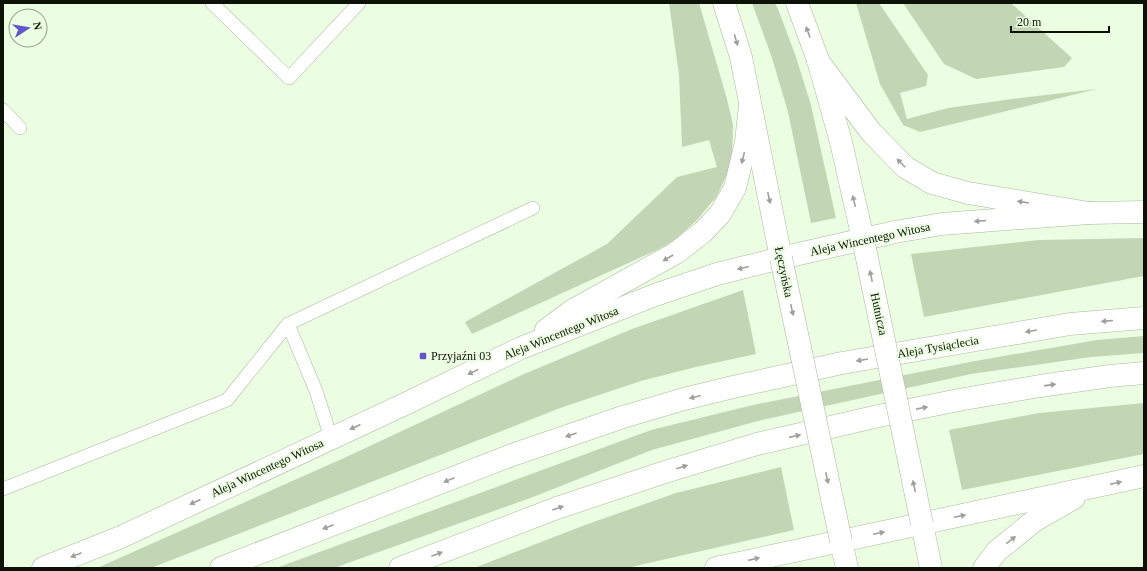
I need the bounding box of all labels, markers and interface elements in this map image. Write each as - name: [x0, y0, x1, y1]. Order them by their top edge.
- north arrow: [8, 8, 48, 48]
- scale bar: [1011, 8, 1109, 34]
- text: 20 m: [1017, 15, 1042, 29]
- text: N: [31, 21, 44, 31]
- one-way arrow: [804, 26, 810, 38]
- one-way arrow: [733, 35, 739, 47]
- one-way arrow: [739, 151, 745, 164]
- one-way arrow: [896, 158, 906, 168]
- one-way arrow: [766, 192, 772, 205]
- one-way arrow: [851, 195, 857, 207]
- one-way arrow: [1017, 199, 1029, 205]
- one-way arrow: [974, 218, 986, 225]
- street label: Aleja Wincentego Witosa: [809, 219, 932, 259]
- street label: Łęczyńska: [772, 245, 796, 299]
- one-way arrow: [662, 254, 674, 261]
- one-way arrow: [737, 265, 749, 271]
- one-way arrow: [868, 270, 874, 283]
- street label: Hutnicza: [868, 291, 890, 337]
- street label: Aleja Wincentego Witosa: [502, 303, 621, 362]
- one-way arrow: [789, 304, 795, 316]
- one-way arrow: [1101, 318, 1113, 324]
- one-way arrow: [1025, 328, 1037, 334]
- street label: Aleja Tysiąclecia: [896, 333, 981, 361]
- place label: Przyjaźni 03: [431, 349, 491, 363]
- marker: Przyjaźni 03: [418, 351, 428, 361]
- one-way arrow: [856, 357, 868, 363]
- one-way arrow: [467, 368, 479, 375]
- one-way arrow: [1044, 382, 1056, 388]
- one-way arrow: [689, 394, 701, 400]
- one-way arrow: [916, 404, 928, 410]
- one-way arrow: [350, 424, 361, 430]
- one-way arrow: [565, 432, 577, 438]
- one-way arrow: [789, 432, 801, 438]
- street label: Aleja Wincentego Witosa: [209, 435, 326, 500]
- one-way arrow: [676, 464, 688, 470]
- one-way arrow: [825, 472, 831, 484]
- one-way arrow: [444, 477, 455, 483]
- one-way arrow: [1110, 479, 1122, 485]
- one-way arrow: [911, 480, 917, 492]
- one-way arrow: [189, 499, 200, 505]
- one-way arrow: [553, 504, 565, 510]
- one-way arrow: [954, 513, 966, 519]
- one-way arrow: [321, 525, 333, 531]
- one-way arrow: [873, 530, 886, 536]
- one-way arrow: [1006, 536, 1017, 545]
- one-way arrow: [431, 551, 442, 557]
- one-way arrow: [70, 552, 81, 558]
- one-way arrow: [748, 556, 760, 562]

